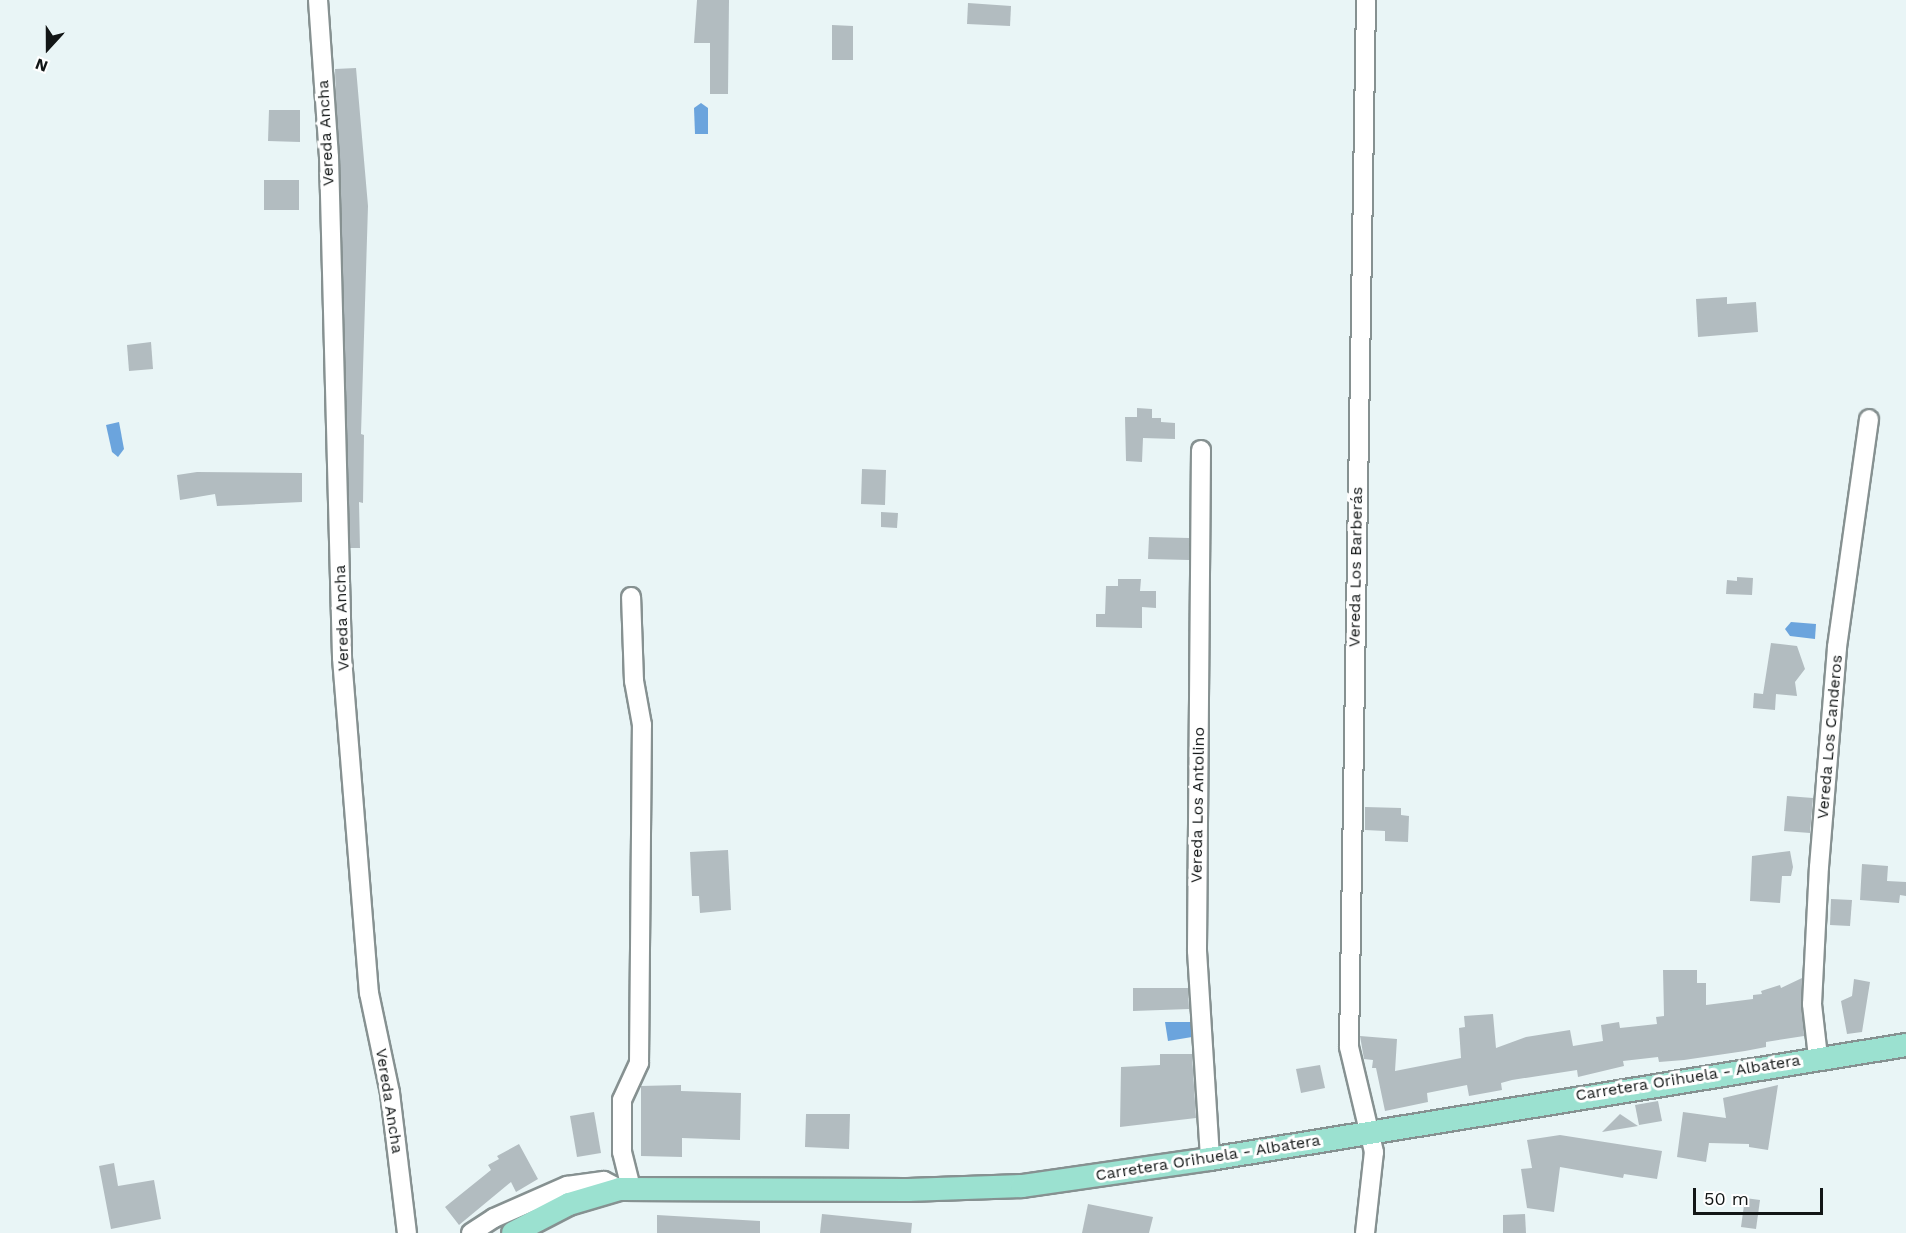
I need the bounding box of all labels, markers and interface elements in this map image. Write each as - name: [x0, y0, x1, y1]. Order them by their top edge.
- north arrow: [18, 18, 78, 78]
- text: N: [32, 54, 50, 76]
- street label: Vereda Ancha: [314, 79, 338, 187]
- street label: Vereda Los Barberás: [1345, 486, 1367, 648]
- street label: Vereda Ancha: [331, 564, 353, 672]
- street label: Vereda Los Canderos: [1813, 654, 1847, 820]
- street label: Vereda Los Antolino: [1187, 726, 1209, 884]
- street label: Vereda Ancha: [371, 1047, 407, 1155]
- street label: Carretera Orihuela - Albatera: [1574, 1051, 1802, 1105]
- street label: Carretera Orihuela - Albatera: [1094, 1131, 1322, 1185]
- scale bar: [1696, 1176, 1826, 1214]
- text: 50 m: [1704, 1188, 1749, 1209]

